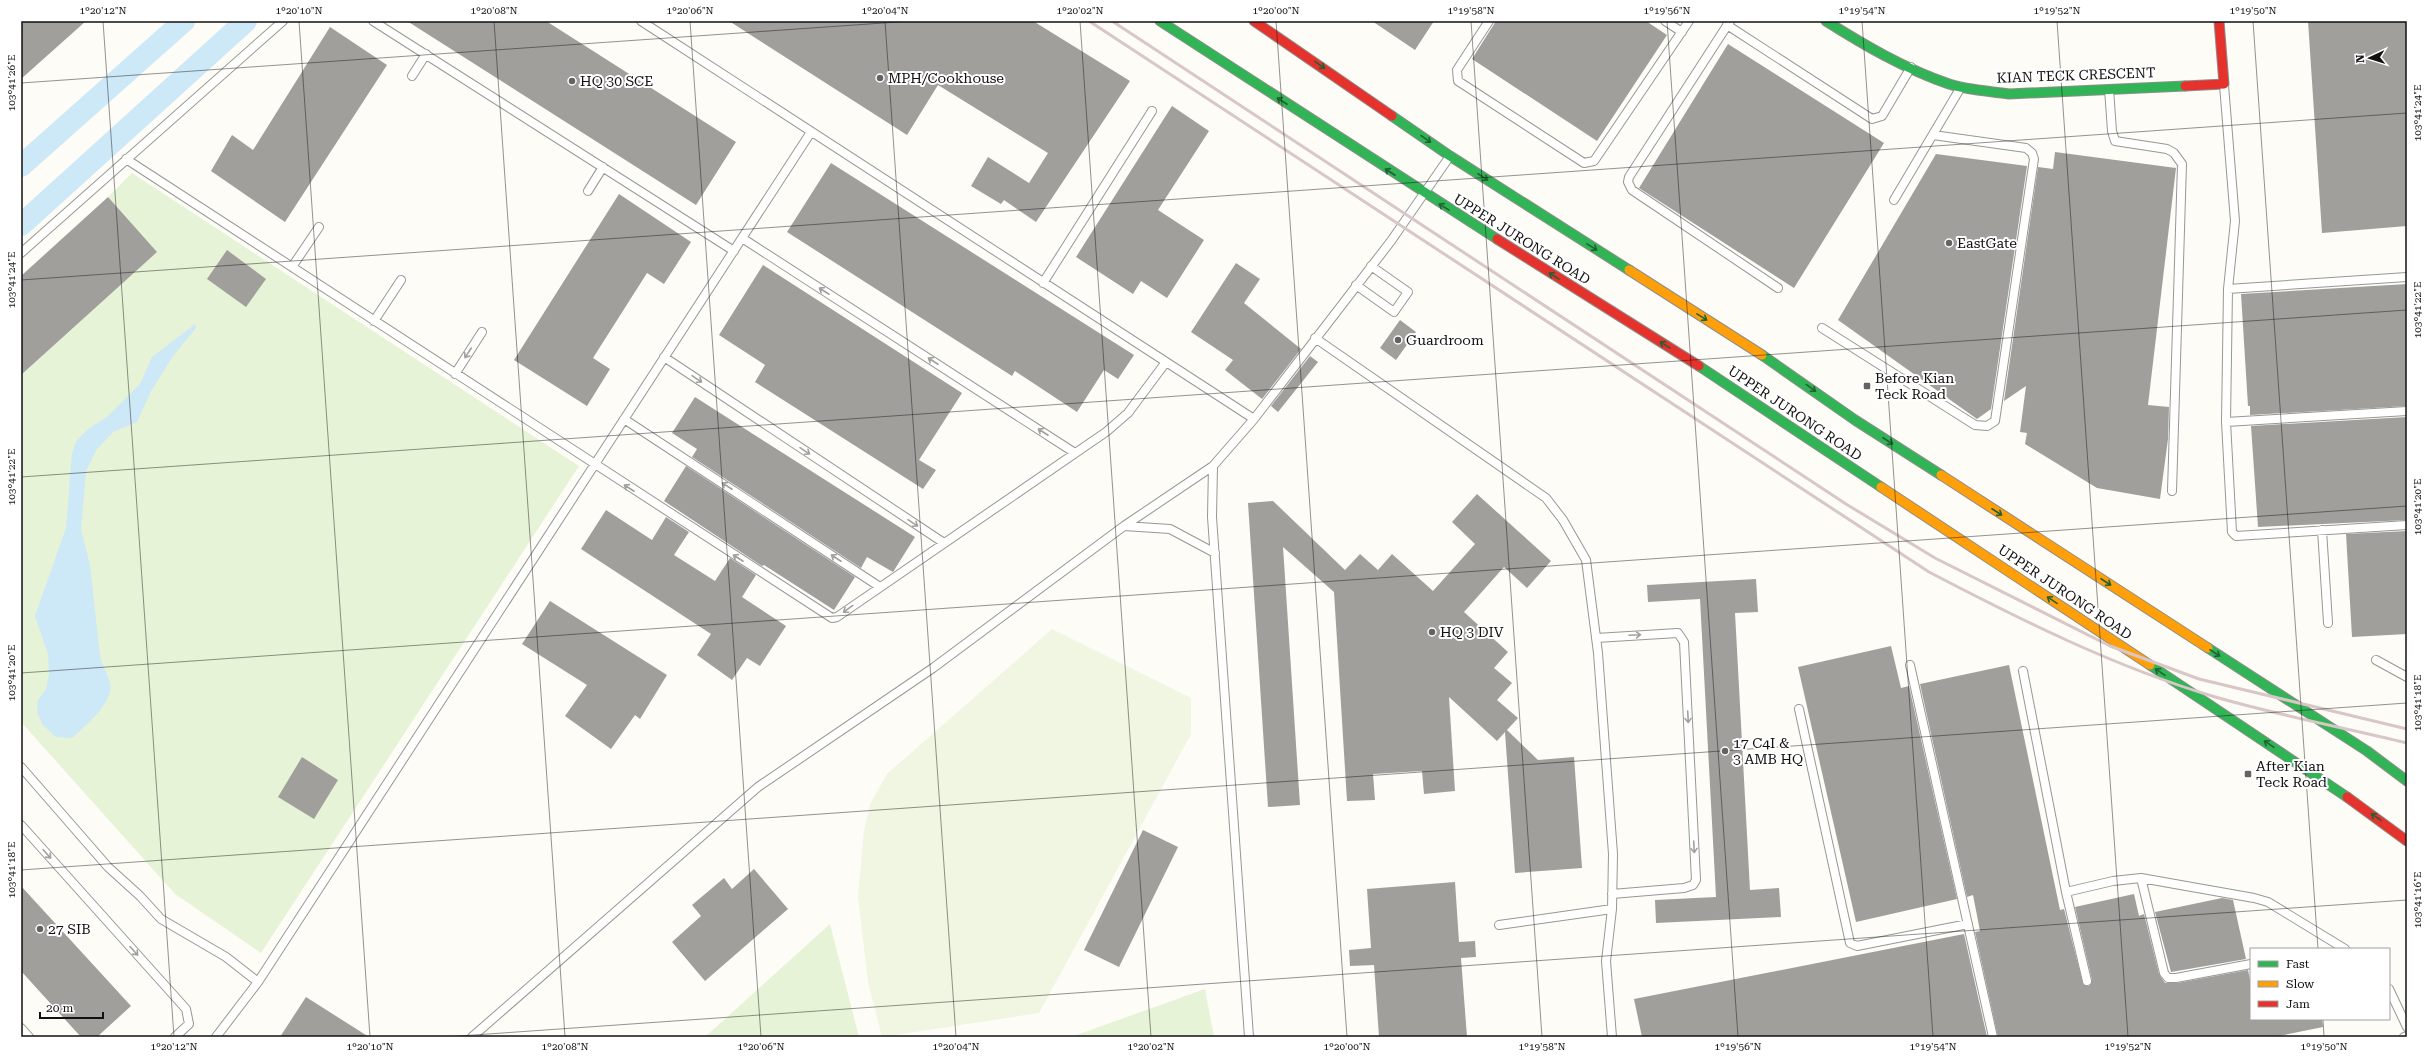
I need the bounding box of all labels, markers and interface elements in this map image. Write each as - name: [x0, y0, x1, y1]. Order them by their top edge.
- text: 1°20'12"N: [79, 5, 127, 16]
- text: 1°20'10"N: [275, 5, 323, 16]
- text: 1°20'08"N: [470, 5, 518, 16]
- text: 1°20'06"N: [666, 5, 714, 16]
- text: 1°20'04"N: [861, 5, 909, 16]
- text: 1°20'02"N: [1056, 5, 1104, 16]
- text: 1°20'00"N: [1252, 5, 1300, 16]
- text: 1°19'58"N: [1447, 5, 1495, 16]
- text: 1°19'56"N: [1643, 5, 1691, 16]
- text: 1°19'54"N: [1838, 5, 1886, 16]
- text: 1°19'52"N: [2033, 5, 2081, 16]
- text: 1°19'50"N: [2229, 5, 2277, 16]
- north arrow: [2350, 38, 2390, 78]
- text: N: [2354, 53, 2367, 63]
- text: 103°41'26"E: [6, 55, 17, 111]
- one-way arrow: [1314, 61, 1325, 69]
- street label: KIAN TECK CRESCENT: [1996, 64, 2156, 86]
- place label: MPH/Cookhouse: [888, 70, 1004, 86]
- place label: HQ 30 SCE: [580, 73, 653, 89]
- marker: MPH/Cookhouse: [875, 73, 885, 83]
- marker: HQ 30 SCE: [567, 76, 577, 86]
- text: 103°41'24"E: [2412, 85, 2423, 141]
- one-way arrow: [1276, 97, 1287, 105]
- one-way arrow: [1421, 135, 1432, 143]
- one-way arrow: [1385, 168, 1396, 176]
- one-way arrow: [1477, 173, 1488, 181]
- street label: UPPER JURONG ROAD: [1451, 190, 1593, 288]
- one-way arrow: [1438, 202, 1450, 210]
- place label: EastGate: [1957, 235, 2017, 251]
- marker: EastGate: [1944, 238, 1954, 248]
- one-way arrow: [1587, 243, 1598, 252]
- text: 103°41'24"E: [6, 252, 17, 308]
- one-way arrow: [1549, 271, 1560, 280]
- text: 103°41'22"E: [2412, 282, 2423, 338]
- one-way arrow: [819, 287, 830, 295]
- one-way arrow: [1696, 313, 1707, 321]
- place label: Guardroom: [1406, 332, 1484, 348]
- marker: Guardroom: [1393, 335, 1403, 345]
- one-way arrow: [1659, 340, 1671, 348]
- one-way arrow: [464, 347, 472, 358]
- one-way arrow: [927, 357, 939, 365]
- street label: UPPER JURONG ROAD: [1725, 362, 1865, 464]
- place label: Before Kian Teck Road: [1875, 370, 1954, 402]
- one-way arrow: [691, 375, 702, 383]
- marker: Before Kian Teck Road: [1862, 381, 1872, 391]
- one-way arrow: [1805, 384, 1816, 392]
- one-way arrow: [1037, 428, 1048, 436]
- one-way arrow: [1882, 437, 1893, 445]
- one-way arrow: [799, 447, 810, 455]
- text: 103°41'22"E: [6, 449, 17, 505]
- text: 103°41'20"E: [2412, 479, 2423, 535]
- one-way arrow: [722, 482, 733, 490]
- one-way arrow: [623, 483, 635, 491]
- one-way arrow: [1991, 508, 2002, 516]
- one-way arrow: [907, 519, 919, 527]
- street label: UPPER JURONG ROAD: [1995, 541, 2135, 643]
- one-way arrow: [830, 553, 842, 561]
- one-way arrow: [732, 554, 744, 562]
- one-way arrow: [2100, 578, 2111, 586]
- one-way arrow: [2047, 596, 2058, 604]
- one-way arrow: [843, 605, 854, 613]
- place label: HQ 3 DIV: [1440, 624, 1504, 640]
- marker: HQ 3 DIV: [1427, 627, 1437, 637]
- one-way arrow: [1628, 632, 1641, 639]
- text: 103°41'20"E: [6, 645, 17, 701]
- one-way arrow: [2209, 649, 2220, 657]
- one-way arrow: [2155, 668, 2166, 676]
- text: 103°41'18"E: [2412, 675, 2423, 731]
- one-way arrow: [1684, 710, 1692, 723]
- place label: 17 C4I & 3 AMB HQ: [1733, 735, 1803, 767]
- one-way arrow: [2264, 740, 2275, 748]
- marker: 17 C4I & 3 AMB HQ: [1720, 746, 1730, 756]
- place label: After Kian Teck Road: [2256, 758, 2327, 790]
- marker: After Kian Teck Road: [2243, 769, 2253, 779]
- one-way arrow: [2371, 813, 2382, 821]
- one-way arrow: [1691, 840, 1698, 853]
- text: 103°41'18"E: [6, 842, 17, 898]
- one-way arrow: [42, 849, 52, 859]
- text: 103°41'16"E: [2412, 872, 2423, 928]
- place label: 27 SIB: [48, 921, 91, 937]
- marker: 27 SIB: [35, 924, 45, 934]
- one-way arrow: [129, 945, 138, 955]
- legend: [2250, 948, 2390, 1020]
- text: Fast: [2286, 957, 2310, 971]
- text: Slow: [2286, 977, 2314, 991]
- scale bar: [40, 994, 103, 1020]
- text: Jam: [2286, 997, 2310, 1011]
- text: 20 m: [46, 1001, 73, 1015]
- text: 1°20'12"N: [150, 1041, 198, 1052]
- text: 1°20'10"N: [346, 1041, 394, 1052]
- text: 1°20'08"N: [541, 1041, 589, 1052]
- text: 1°20'06"N: [737, 1041, 785, 1052]
- text: 1°20'04"N: [932, 1041, 980, 1052]
- text: 1°20'02"N: [1127, 1041, 1175, 1052]
- text: 1°20'00"N: [1323, 1041, 1371, 1052]
- text: 1°19'58"N: [1518, 1041, 1566, 1052]
- text: 1°19'56"N: [1714, 1041, 1762, 1052]
- text: 1°19'54"N: [1909, 1041, 1957, 1052]
- text: 1°19'52"N: [2104, 1041, 2152, 1052]
- text: 1°19'50"N: [2300, 1041, 2348, 1052]

